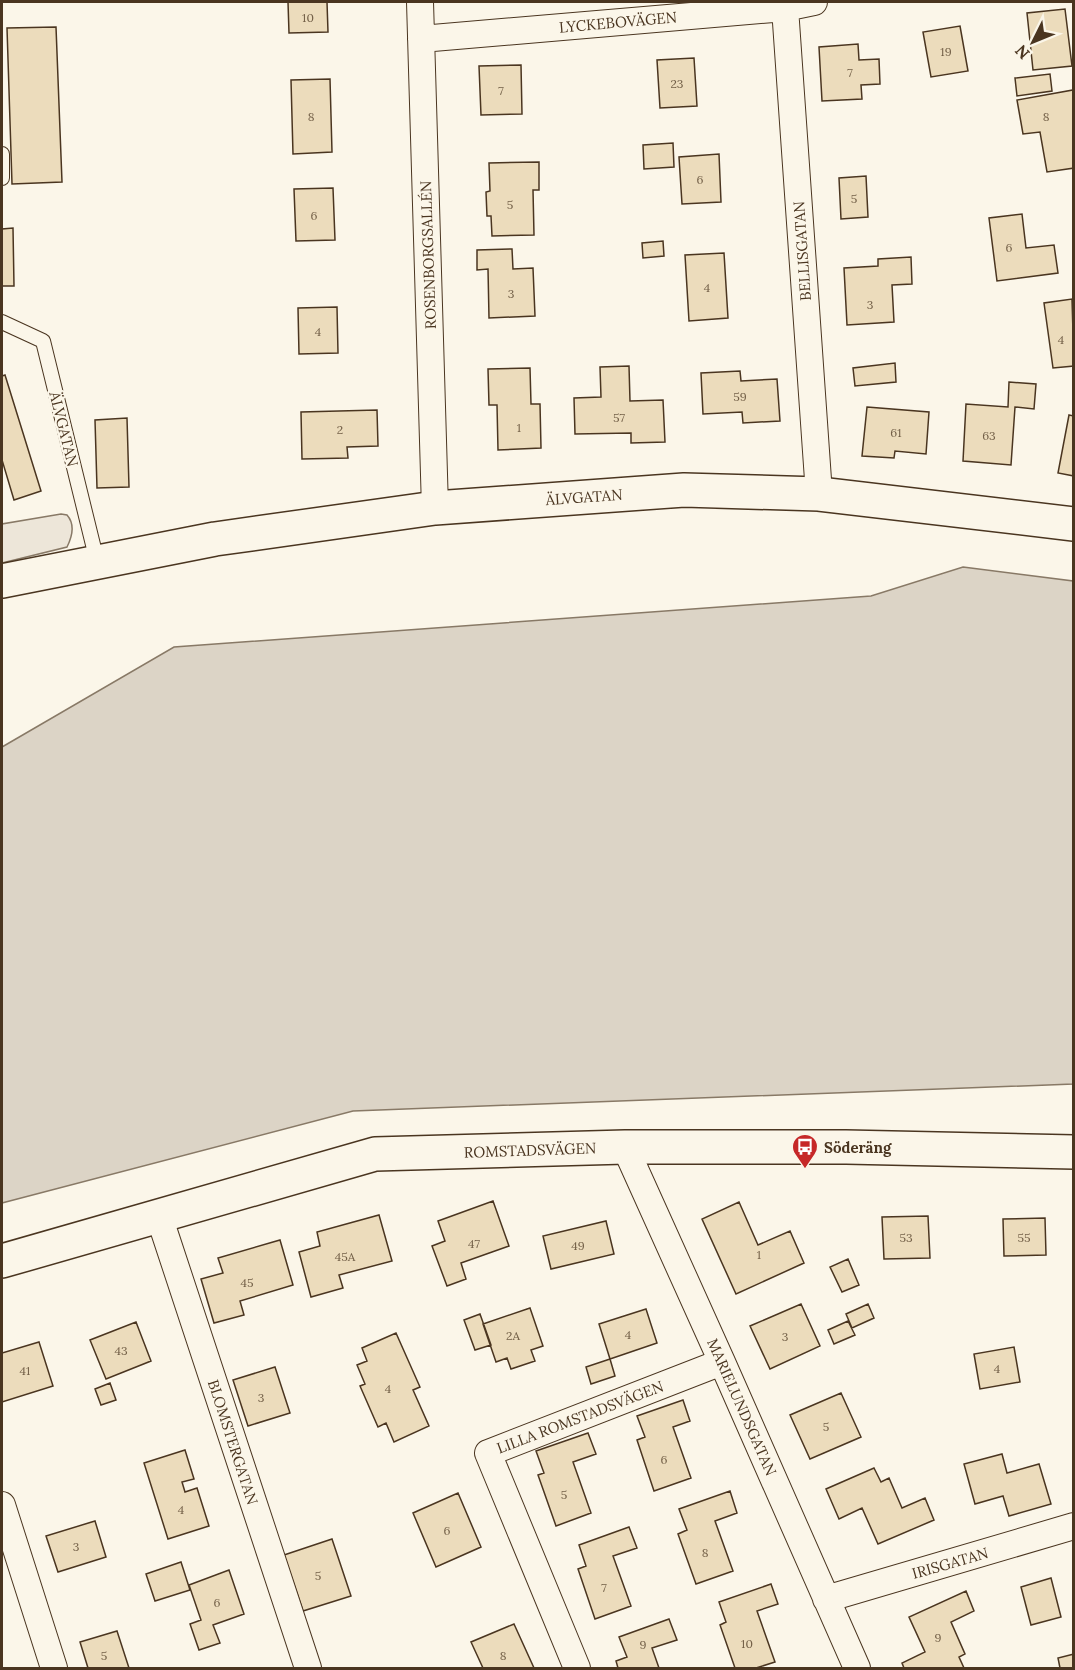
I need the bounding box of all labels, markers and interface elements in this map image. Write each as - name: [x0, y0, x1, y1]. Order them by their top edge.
- street label: LYCKEBOVÄGEN: [558, 7, 678, 37]
- house number: 10: [302, 10, 314, 25]
- north arrow: [1003, 12, 1063, 72]
- text: N: [1010, 41, 1034, 64]
- house number: 19: [940, 44, 952, 59]
- house number: 7: [847, 65, 853, 80]
- house number: 23: [671, 76, 684, 91]
- house number: 7: [498, 83, 504, 98]
- house number: 8: [308, 109, 315, 124]
- house number: 8: [1043, 109, 1050, 124]
- house number: 6: [697, 172, 704, 187]
- street label: ROSENBORGSALLÉN: [416, 180, 440, 330]
- house number: 5: [851, 191, 857, 206]
- house number: 5: [507, 197, 513, 212]
- street label: BELLISGATAN: [789, 201, 815, 301]
- house number: 6: [311, 208, 318, 223]
- house number: 6: [1006, 240, 1013, 255]
- house number: 4: [704, 280, 711, 295]
- house number: 3: [508, 286, 515, 301]
- house number: 3: [867, 297, 874, 312]
- house number: 4: [315, 324, 322, 339]
- house number: 4: [1058, 332, 1065, 347]
- street label: ÄLVGATAN: [45, 388, 83, 469]
- house number: 59: [733, 389, 747, 404]
- house number: 57: [613, 410, 626, 425]
- house number: 1: [517, 420, 521, 435]
- house number: 2: [337, 422, 343, 437]
- house number: 61: [890, 425, 902, 440]
- house number: 63: [982, 428, 996, 443]
- street label: ÄLVGATAN: [544, 485, 623, 509]
- bus stop icon: Söderäng: [790, 1132, 820, 1170]
- street label: ROMSTADSVÄGEN: [463, 1138, 597, 1162]
- place label: Söderäng: [824, 1138, 892, 1157]
- house number: 53: [899, 1230, 913, 1245]
- house number: 55: [1017, 1230, 1031, 1245]
- house number: 47: [468, 1236, 480, 1251]
- house number: 49: [571, 1238, 585, 1253]
- house number: 1: [757, 1247, 761, 1262]
- house number: 45A: [335, 1249, 356, 1264]
- house number: 45: [240, 1275, 254, 1290]
- house number: 4: [625, 1327, 632, 1342]
- house number: 2A: [506, 1328, 520, 1343]
- house number: 3: [782, 1329, 789, 1344]
- street label: MARIELUNDSGATAN: [703, 1335, 781, 1479]
- house number: 43: [114, 1343, 128, 1358]
- house number: 4: [994, 1361, 1001, 1376]
- house number: 41: [20, 1363, 30, 1378]
- street label: LILLA ROMSTADSVÄGEN: [494, 1376, 666, 1458]
- street label: BLOMSTERGATAN: [204, 1377, 262, 1507]
- house number: 4: [385, 1381, 392, 1396]
- house number: 3: [258, 1390, 265, 1405]
- house number: 5: [823, 1419, 829, 1434]
- house number: 6: [661, 1452, 668, 1467]
- house number: 5: [561, 1487, 567, 1502]
- house number: 4: [178, 1502, 185, 1517]
- house number: 6: [444, 1523, 451, 1538]
- house number: 3: [73, 1539, 80, 1554]
- street label: IRISGATAN: [910, 1543, 990, 1583]
- house number: 8: [702, 1545, 709, 1560]
- house number: 5: [315, 1568, 321, 1583]
- house number: 7: [601, 1580, 607, 1595]
- house number: 6: [214, 1595, 221, 1610]
- house number: 9: [935, 1630, 942, 1645]
- house number: 10: [741, 1636, 753, 1651]
- house number: 9: [640, 1637, 647, 1652]
- house number: 5: [101, 1648, 107, 1663]
- house number: 8: [500, 1648, 507, 1663]

